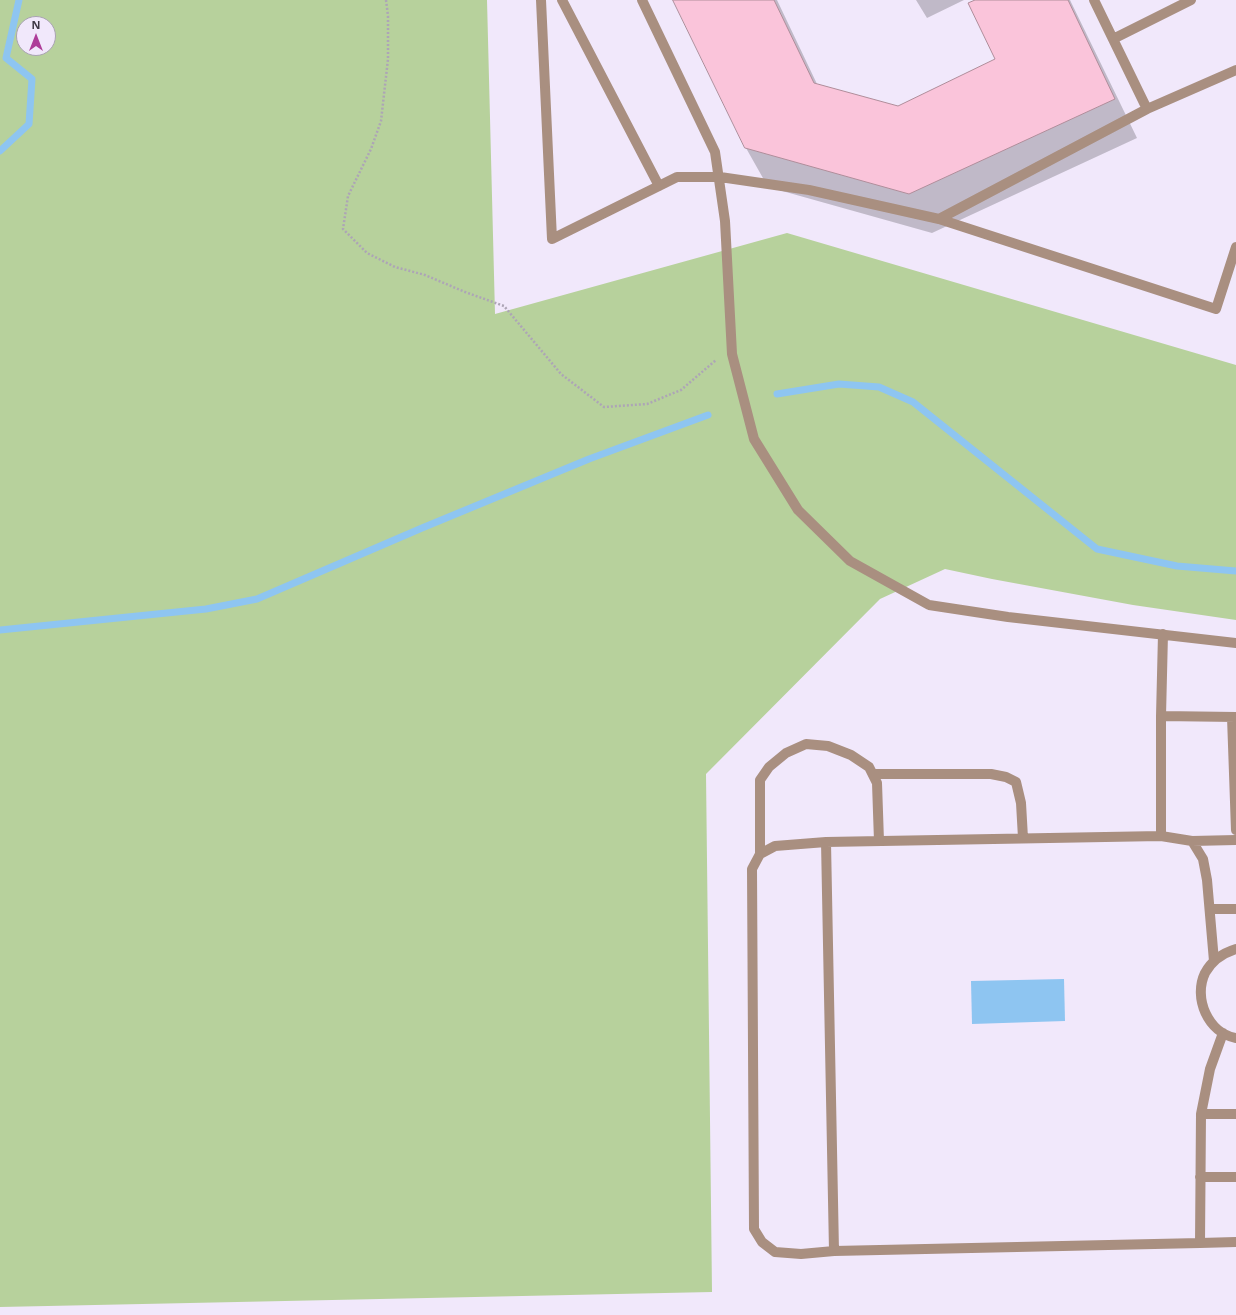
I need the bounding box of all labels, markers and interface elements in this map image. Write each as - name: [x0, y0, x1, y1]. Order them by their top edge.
- north arrow: [16, 16, 56, 56]
- text: N: [32, 17, 40, 32]

